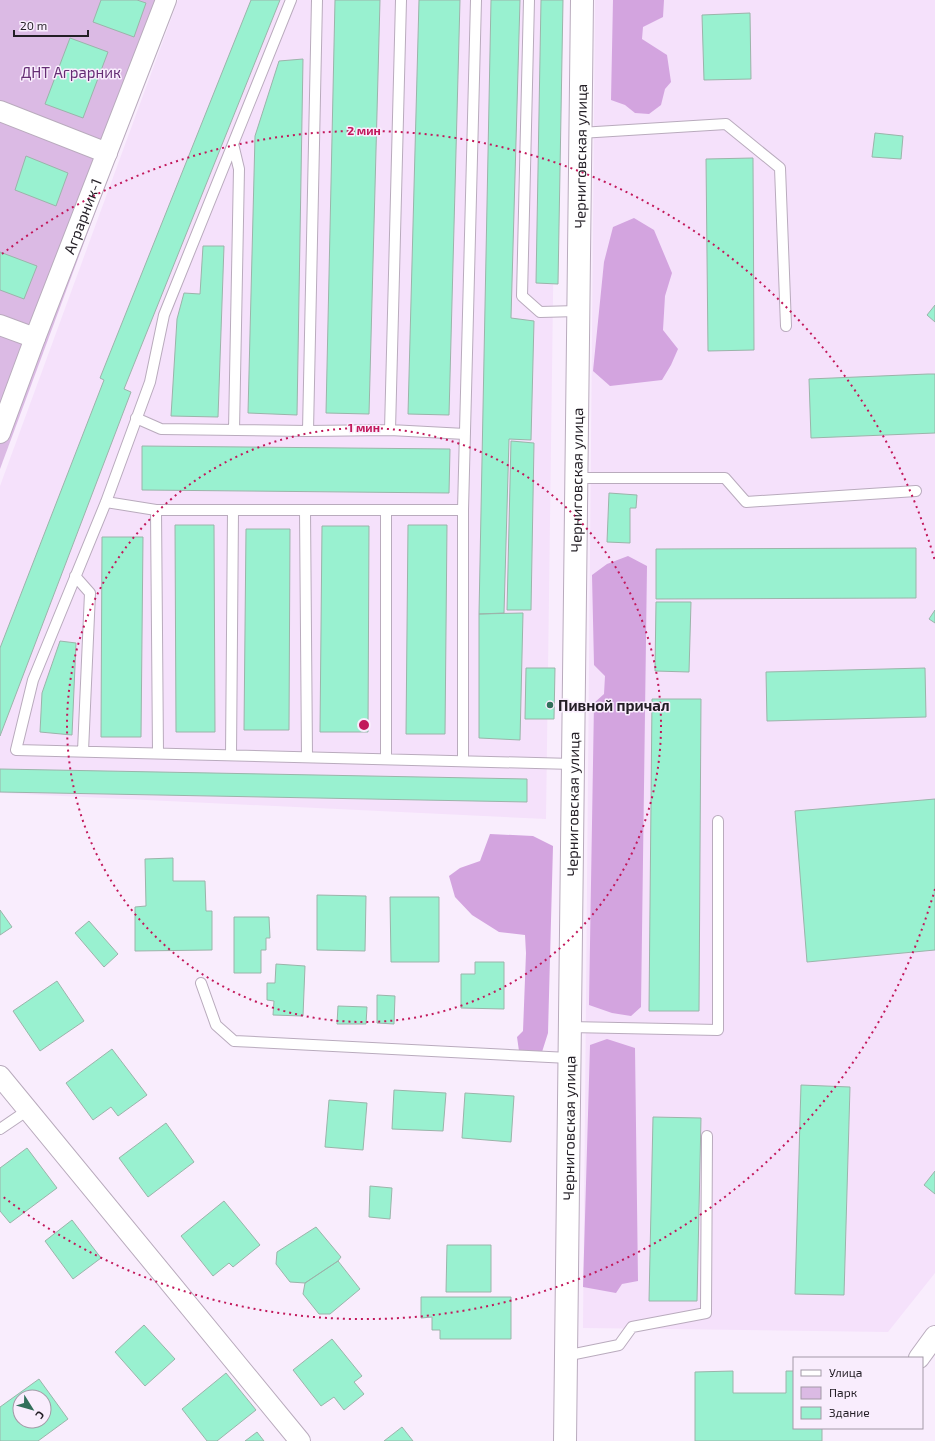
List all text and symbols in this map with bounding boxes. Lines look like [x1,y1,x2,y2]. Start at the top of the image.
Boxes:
scale bar [14,12,88,38]
text: 20 m [20,18,47,32]
park label: ДНТ Аграрник [21,63,121,81]
street label: Черниговская улица [570,84,591,229]
text: 2 мин [347,123,381,137]
street label: Аграрник-1 [59,176,105,257]
street label: Черниговская улица [566,408,587,552]
text: 1 мин [348,420,380,434]
place label: Пивной причал [558,696,670,714]
marker: Пивной причал [545,700,555,710]
centre of rings [357,718,371,732]
street label: Черниговская улица [563,732,583,876]
street label: Черниговская улица [559,1056,579,1200]
legend [793,1357,923,1429]
text: Улица [829,1365,862,1379]
text: Парк [829,1385,858,1399]
north arrow [12,1389,52,1429]
text: Здание [829,1405,870,1419]
text: С [33,1409,48,1422]

